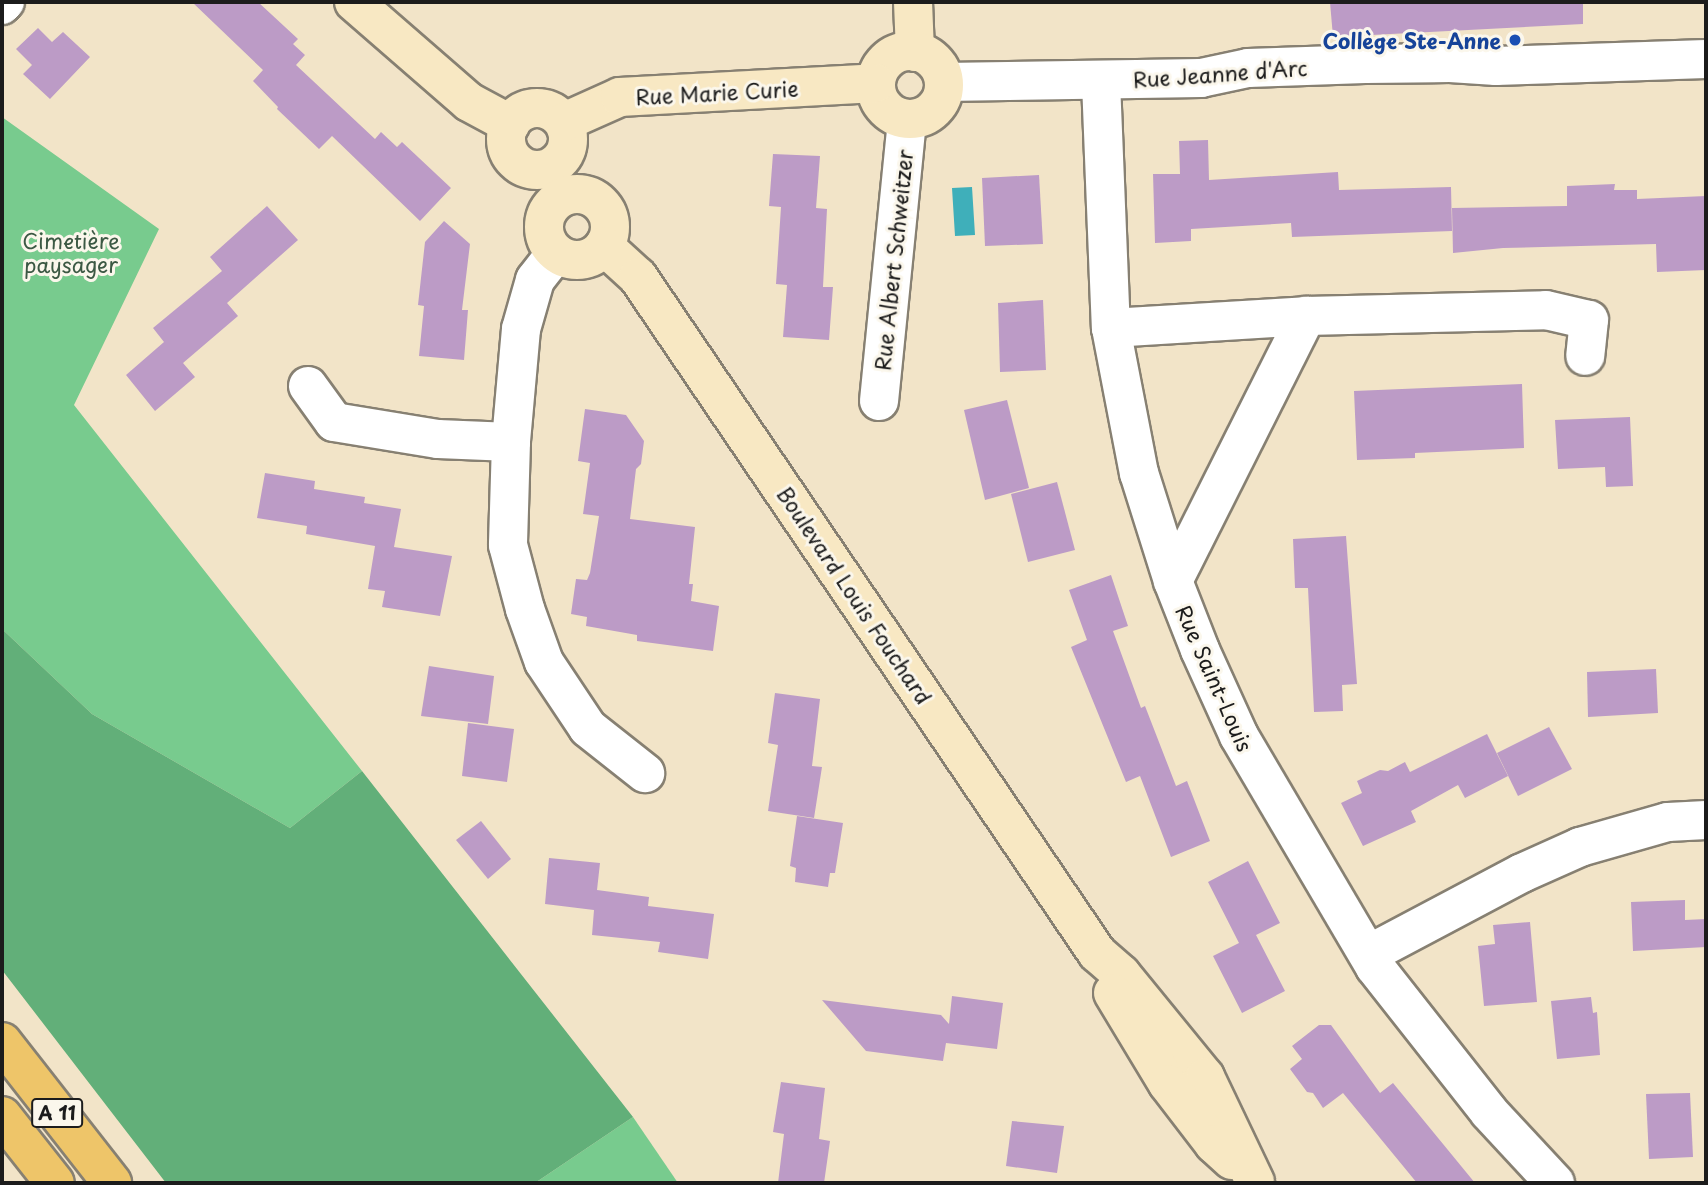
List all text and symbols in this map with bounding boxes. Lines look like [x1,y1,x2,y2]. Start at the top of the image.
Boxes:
place label: Collège Ste-Anne [1321,27,1501,53]
marker: Collège Ste-Anne [1507,32,1523,48]
street label: Rue Jeanne d'Arc [1131,54,1309,92]
street label: Rue Marie Curie [634,75,800,109]
street label: Rue Albert Schweitzer [869,147,917,373]
park label: Cimetière paysager [22,227,120,277]
street label: Boulevard Louis Fouchard [773,481,937,709]
street label: Rue Saint-Louis [1171,600,1259,756]
road number: A 11 [31,1098,83,1128]

